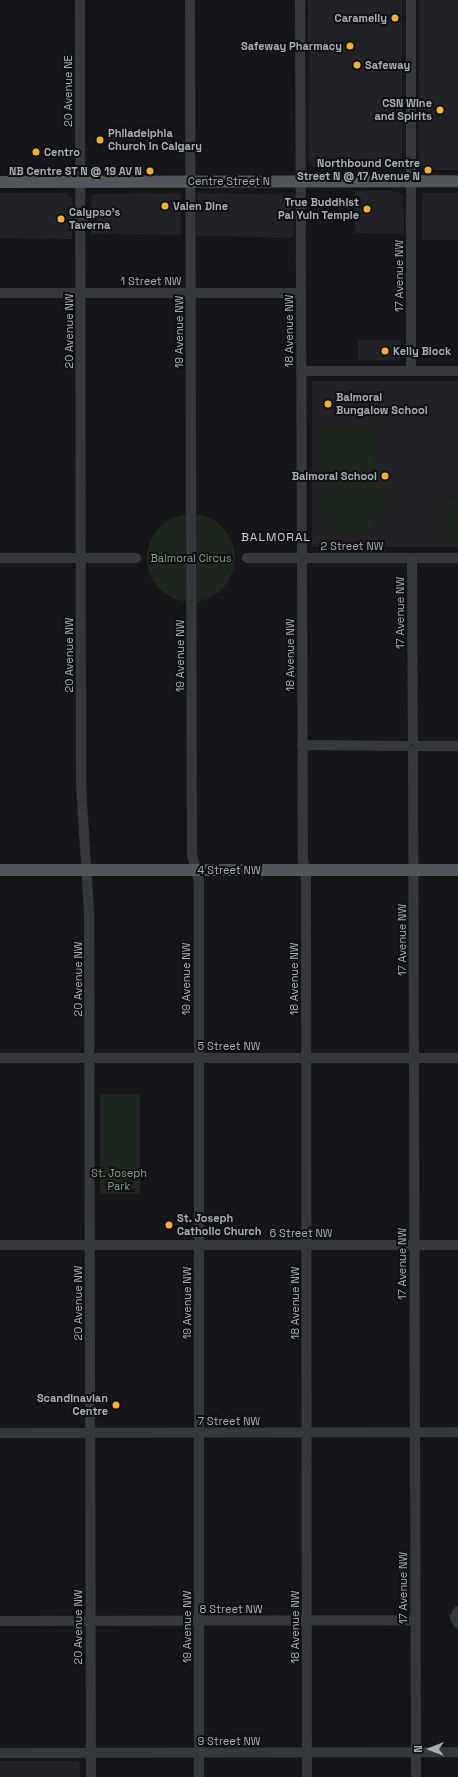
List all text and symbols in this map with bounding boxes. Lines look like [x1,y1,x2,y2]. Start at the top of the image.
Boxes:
place label: Caramelly [335,11,387,25]
marker: Caramelly [390,13,400,23]
place label: Safeway Pharmacy [241,39,342,53]
marker: Safeway Pharmacy [345,41,355,51]
street label: 20 Avenue NE [61,55,75,127]
place label: Safeway [365,58,410,72]
marker: Safeway [352,60,362,70]
place label: CSN Wine and Spirits [374,97,432,123]
marker: CSN Wine and Spirits [435,105,445,115]
place label: Philadelphia Church in Calgary [108,127,202,153]
marker: Philadelphia Church in Calgary [95,135,105,145]
place label: Centro [44,145,80,159]
marker: Centro [31,147,41,157]
place label: Northbound Centre Street N @ 17 Avenue N [297,157,420,183]
place label: NB Centre ST N @ 19 AV N [8,164,142,178]
marker: Northbound Centre Street N @ 17 Avenue N [423,165,433,175]
marker: NB Centre ST N @ 19 AV N [145,166,155,176]
street label: Centre Street N [188,174,270,188]
place label: True Buddhist Pai Yuin Temple [278,196,359,222]
place label: Valen Dine [173,199,228,213]
marker: Valen Dine [160,201,170,211]
marker: True Buddhist Pai Yuin Temple [362,204,372,214]
place label: Calypso's Taverna [69,206,120,232]
marker: Calypso's Taverna [56,214,66,224]
street label: 17 Avenue NW [392,240,406,312]
street label: 1 Street NW [121,274,181,288]
street label: 20 Avenue NW [62,293,76,369]
street label: 18 Avenue NW [282,295,296,367]
street label: 19 Avenue NW [172,296,186,368]
place label: Kelly Block [393,344,451,358]
marker: Kelly Block [380,346,390,356]
place label: Balmoral Bungalow School [336,391,428,417]
marker: Balmoral Bungalow School [323,399,333,409]
place label: Balmoral School [292,469,377,483]
marker: Balmoral School [380,471,390,481]
district label: BALMORAL [241,531,311,545]
street label: 2 Street NW [321,539,383,553]
park label: Balmoral Circus [150,551,232,565]
street label: 17 Avenue NW [393,577,407,649]
street label: 20 Avenue NW [62,617,76,693]
street label: 18 Avenue NW [283,619,297,691]
street label: 19 Avenue NW [173,620,187,692]
street label: 4 Street NW [197,863,261,877]
street label: 17 Avenue NW [395,904,409,976]
street label: 20 Avenue NW [71,941,85,1017]
street label: 19 Avenue NW [179,943,193,1015]
street label: 18 Avenue NW [287,943,301,1015]
street label: 5 Street NW [198,1039,260,1053]
park label: St. Joseph Park [91,1167,147,1193]
place label: St. Joseph Catholic Church [177,1212,262,1238]
marker: St. Joseph Catholic Church [164,1220,174,1230]
street label: 6 Street NW [270,1226,332,1240]
street label: 17 Avenue NW [395,1228,409,1300]
street label: 20 Avenue NW [71,1265,85,1341]
street label: 19 Avenue NW [180,1267,194,1339]
street label: 18 Avenue NW [288,1267,302,1339]
place label: Scandinavian Centre [37,1392,108,1418]
marker: Scandinavian Centre [111,1400,121,1410]
street label: 7 Street NW [198,1414,260,1428]
street label: 17 Avenue NW [396,1552,410,1624]
street label: 20 Avenue NW [71,1589,85,1665]
street label: 19 Avenue NW [180,1591,194,1663]
street label: 18 Avenue NW [288,1591,302,1663]
street label: 8 Street NW [199,1602,263,1616]
north arrow [410,1729,450,1769]
street label: 9 Street NW [198,1734,260,1748]
text: N [411,1745,425,1753]

